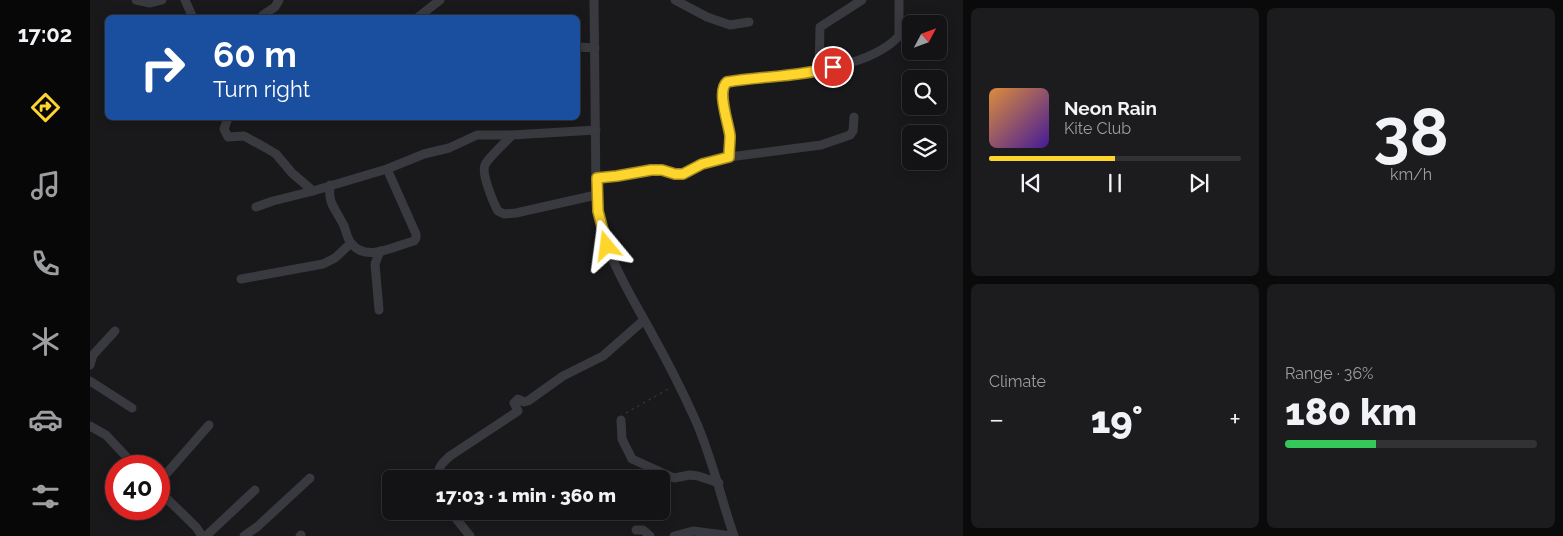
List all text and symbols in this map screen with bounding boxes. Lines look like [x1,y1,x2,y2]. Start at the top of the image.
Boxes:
north arrow [902,15,948,60]
map controls [902,15,947,170]
text: 17:02 [18,21,72,47]
text: 60 m [213,34,297,75]
icon: right [130,35,195,100]
pin [812,46,854,88]
icon: arrive [819,53,847,81]
button: search [902,70,947,115]
text: Turn right [213,76,310,102]
icon: directions [28,90,63,125]
text: 38 [1373,94,1449,170]
text: Neon Rain [1064,97,1157,119]
text: Kite Club [1064,119,1131,138]
button: layers [902,125,947,170]
text: km/h [1390,165,1432,184]
icon: music [28,168,63,203]
icon: previous [1017,169,1045,197]
icon: pause [1101,169,1129,197]
icon: next [1185,169,1213,197]
position arrow [580,219,632,271]
icon: phone [28,246,63,281]
icon: climate [28,324,63,359]
text: Range · 36% [1285,364,1373,383]
text: Climate [989,372,1046,391]
text: 180 km [1285,389,1417,434]
text: 19° [1091,397,1143,442]
icon: car [28,402,63,437]
text: − [989,403,1004,436]
text: + [1229,403,1241,436]
speed limit sign: 40 [105,455,170,520]
icon: filters [28,479,63,514]
text: 17:03 · 1 min · 360 m [436,484,616,506]

